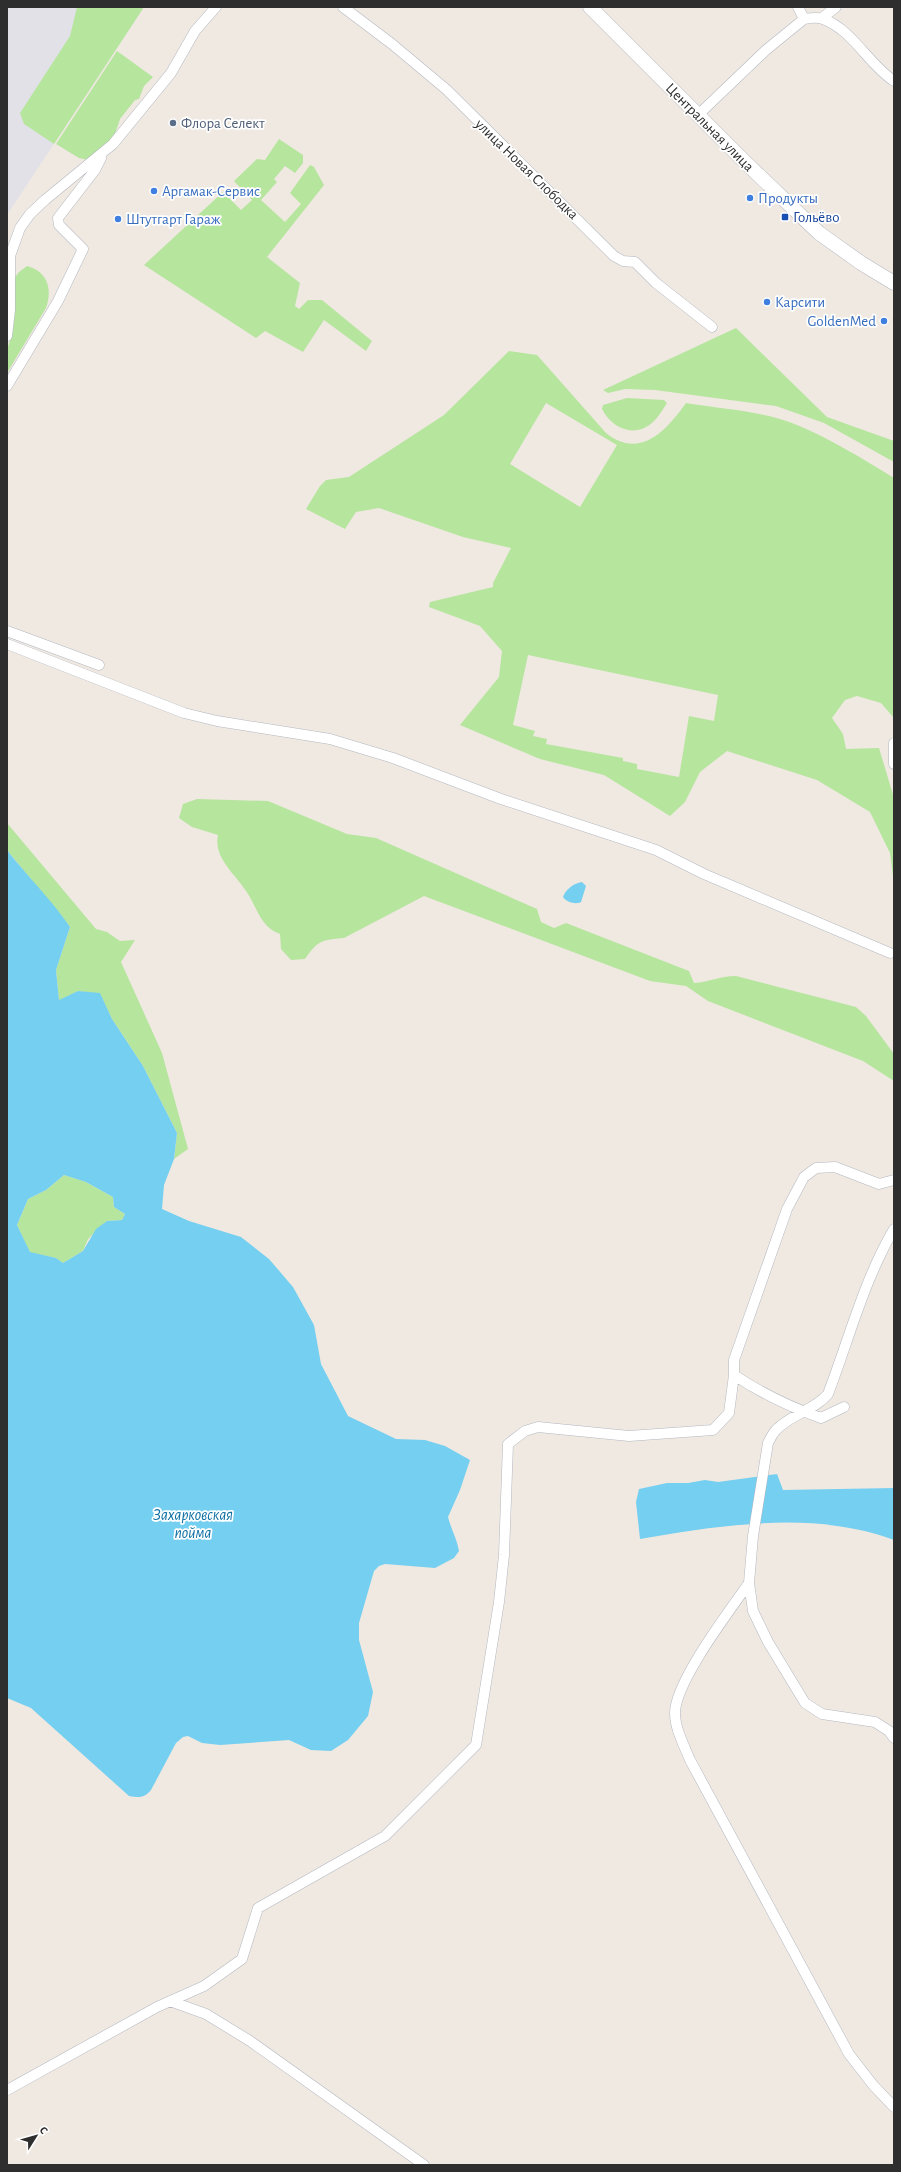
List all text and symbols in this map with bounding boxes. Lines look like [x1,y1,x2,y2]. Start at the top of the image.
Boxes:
street label: Центральная улица [663,80,757,174]
place label: Флора Селект [181,116,265,131]
street label: улица Новая Слободка [471,116,581,222]
marker: Флора Селект [168,118,178,128]
place label: Аргамак-Сервис [162,184,260,199]
marker: Аргамак-Сервис [149,186,159,196]
place label: Продукты [758,191,818,206]
marker: Продукты [745,193,755,203]
place label: Гольёво [793,210,839,225]
place label: Штутгарт Гараж [126,212,221,227]
marker: Гольёво [780,212,790,222]
marker: Штутгарт Гараж [113,214,123,224]
place label: Карсити [775,295,825,310]
marker: Карсити [762,297,772,307]
place label: GoldenMed [808,314,876,329]
marker: GoldenMed [879,316,889,326]
water label: Захарковская пойма [153,1507,233,1541]
north arrow [16,2116,56,2156]
text: С [37,2125,50,2136]

